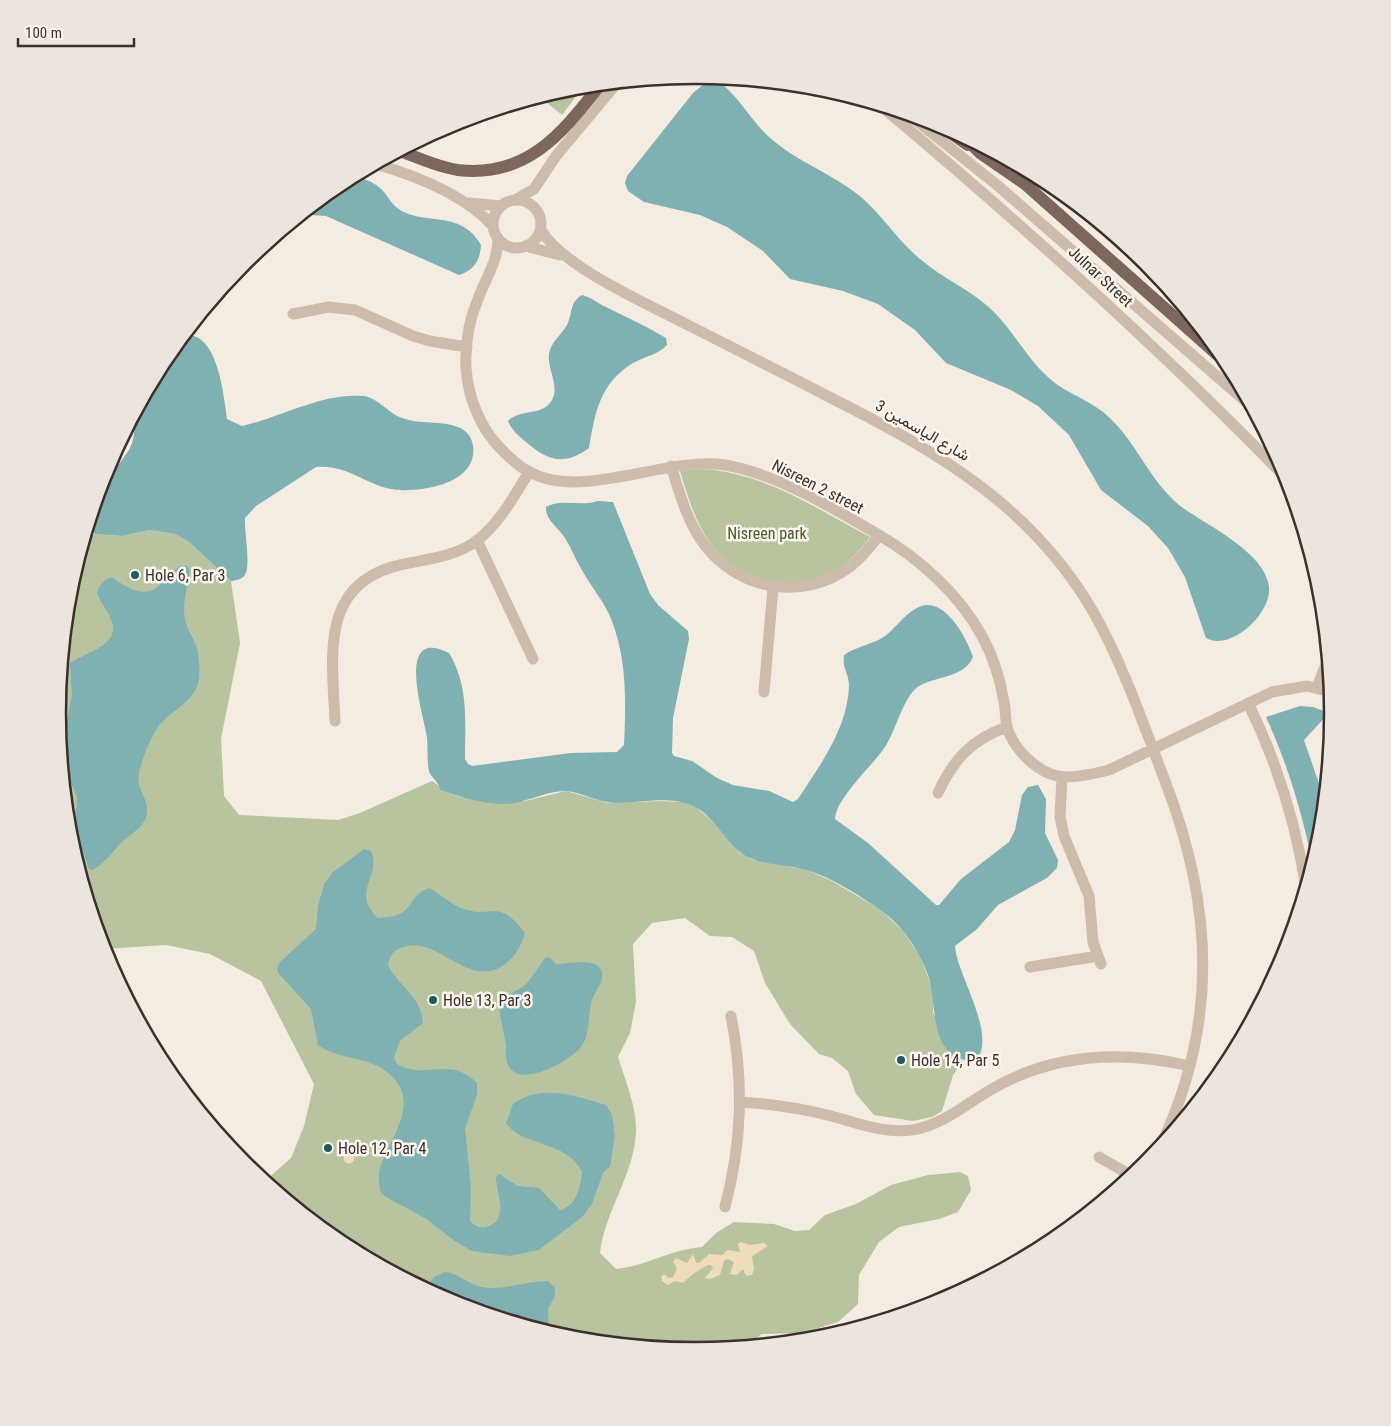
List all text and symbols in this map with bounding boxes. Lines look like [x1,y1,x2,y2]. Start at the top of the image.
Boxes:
scale bar [18,15,134,47]
text: 100 m [25,24,62,42]
street label: Julnar Street [1065,242,1137,311]
street label: شارع الياسمين 3 [871,396,973,467]
street label: Nisreen 2 street [769,455,867,518]
park label: Nisreen park [727,524,808,543]
place label: Hole 6, Par 3 [145,566,225,585]
marker: Hole 6, Par 3 [129,569,141,581]
place label: Hole 13, Par 3 [443,991,531,1010]
marker: Hole 13, Par 3 [427,994,439,1006]
place label: Hole 14, Par 5 [911,1051,999,1070]
marker: Hole 14, Par 5 [895,1054,907,1066]
place label: Hole 12, Par 4 [338,1139,426,1158]
marker: Hole 12, Par 4 [322,1142,334,1154]

